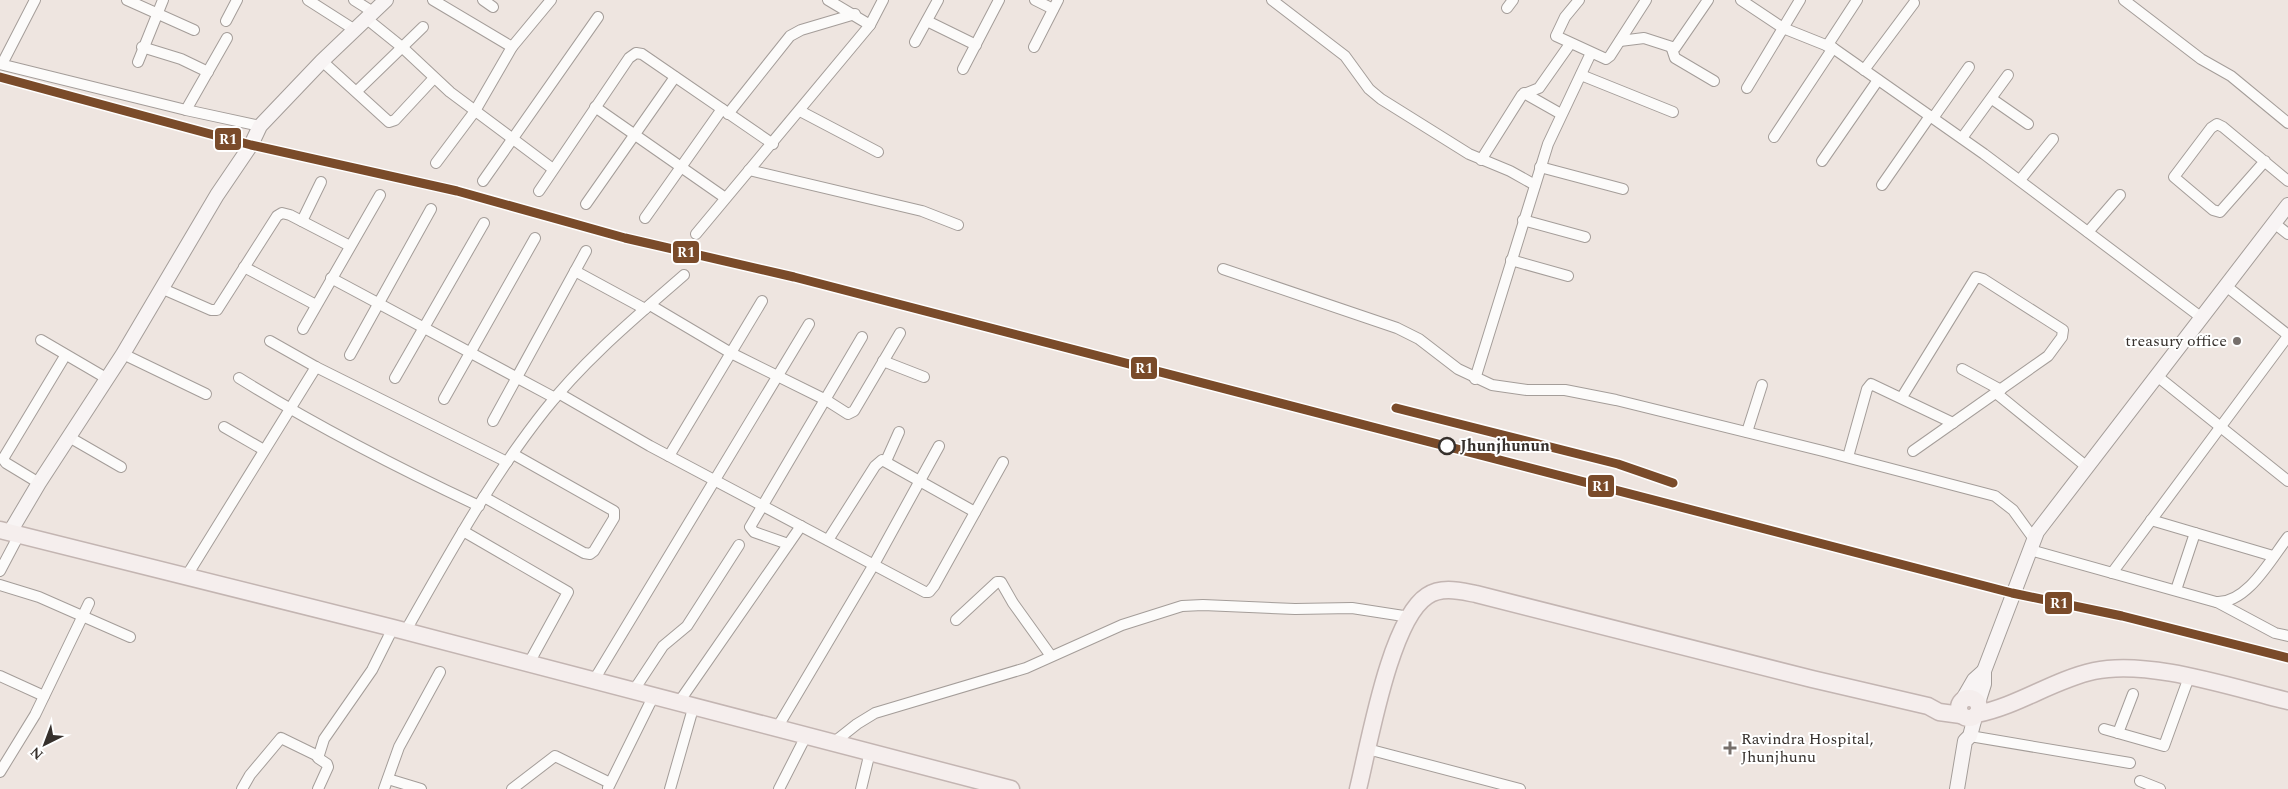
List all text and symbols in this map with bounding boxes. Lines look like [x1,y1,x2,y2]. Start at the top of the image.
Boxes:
line badge: R1 [214,127,242,151]
text: R1 [219,129,237,150]
line badge: R1 [672,240,700,264]
text: R1 [677,242,695,263]
place label: treasury office [2125,329,2227,353]
marker: treasury office [2231,335,2243,347]
line badge: R1 [1130,356,1158,380]
text: R1 [1135,358,1153,379]
place label: Jhunjhunun [1460,434,1550,458]
marker: Jhunjhunun [1438,437,1456,455]
line badge: R1 [1587,474,1615,498]
text: R1 [1592,476,1610,497]
line badge: R1 [2044,591,2073,615]
text: R1 [2050,593,2068,614]
north arrow [20,719,70,769]
place label: Ravindra Hospital, Jhunjhunu [1741,727,1874,769]
marker: Ravindra Hospital, Jhunjhunu [1723,741,1737,755]
text: N [25,742,48,765]

